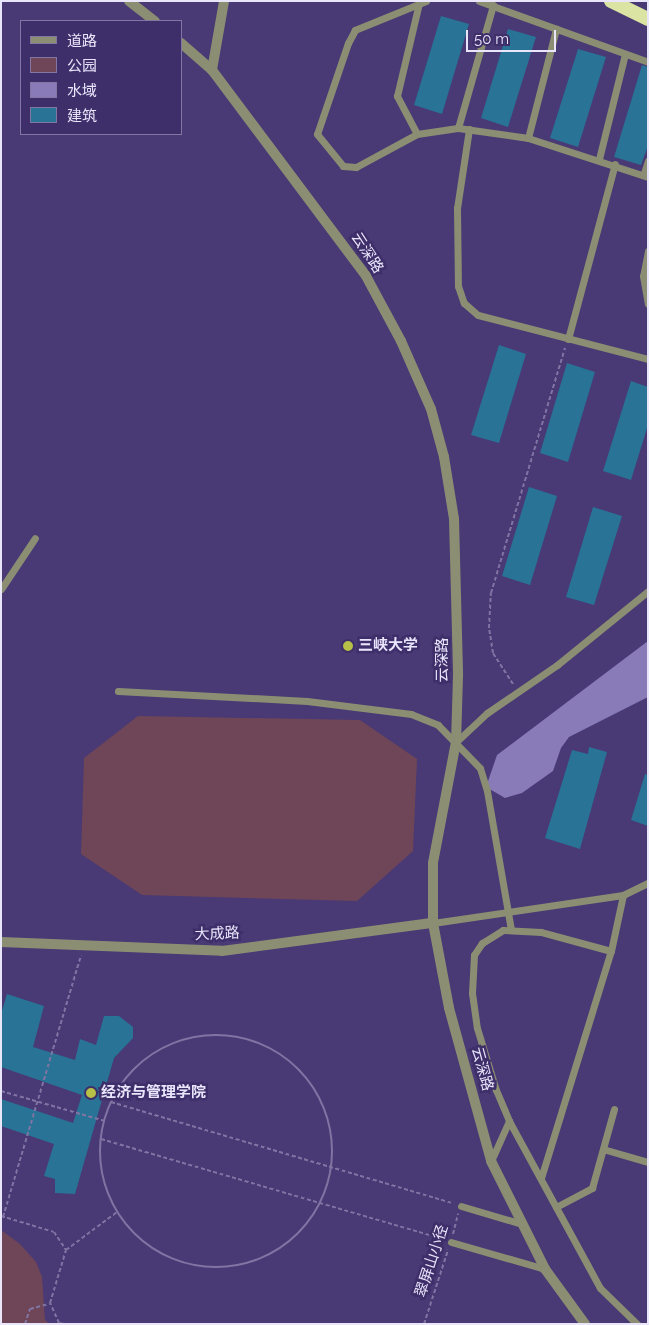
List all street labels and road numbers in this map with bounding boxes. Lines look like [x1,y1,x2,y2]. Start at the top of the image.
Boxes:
street label: 云深路 [347,229,387,277]
street label: 云深路 [434,638,452,682]
street label: 大成路 [194,924,240,944]
street label: 云深路 [467,1045,497,1093]
street label: 翠屏山小径 [412,1223,452,1299]

